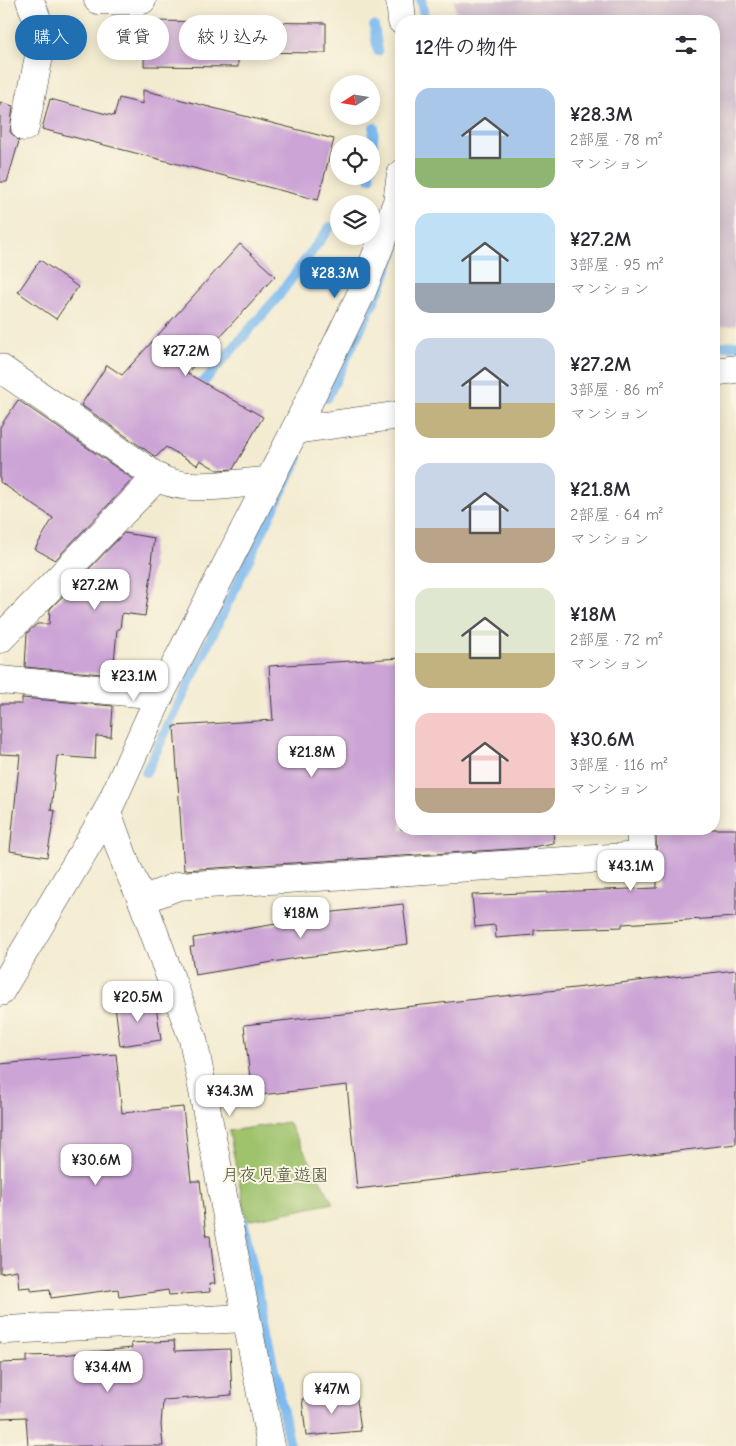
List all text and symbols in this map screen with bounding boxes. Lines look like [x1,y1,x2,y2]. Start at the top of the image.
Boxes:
chip: 購入 [15,15,87,60]
chip: 賃貸 [97,15,169,60]
chip: 絞り込み [179,15,287,60]
icon: filters [672,31,700,59]
text: 12件の物件 [415,35,518,59]
north arrow [330,75,380,125]
map controls [330,75,380,245]
text: ¥28.3M [570,102,633,126]
icon: home [455,108,515,168]
text: 2部屋 · 78 m² [570,131,662,149]
button: locate [330,135,380,185]
text: マンション [570,155,649,173]
button: layers [330,195,380,245]
text: ¥27.2M [570,227,631,251]
icon: home [455,233,515,293]
pin: ¥28.3M [294,256,376,299]
text: 3部屋 · 95 m² [570,256,663,274]
text: ¥28.3M [311,264,359,282]
text: マンション [570,280,649,298]
pin: ¥27.2M [145,334,227,377]
text: ¥27.2M [163,342,209,360]
text: ¥27.2M [570,352,631,376]
icon: home [455,358,515,418]
text: 3部屋 · 86 m² [570,381,663,399]
text: マンション [570,405,649,423]
text: ¥21.8M [570,477,631,501]
icon: home [455,483,515,543]
text: 2部屋 · 64 m² [570,506,663,524]
text: マンション [570,530,649,548]
pin: ¥27.2M [54,568,136,611]
text: ¥27.2M [72,576,118,594]
text: ¥18M [570,602,616,626]
icon: home [455,608,515,668]
text: 2部屋 · 72 m² [570,631,662,649]
text: マンション [570,655,649,673]
pin: ¥23.1M [93,660,175,702]
text: ¥23.1M [111,667,157,685]
text: ¥30.6M [570,727,634,751]
icon: home [455,733,515,793]
pin: ¥21.8M [271,736,353,778]
text: ¥21.8M [289,743,335,761]
text: 3部屋 · 116 m² [570,756,668,774]
text: マンション [570,780,649,798]
pin: ¥43.1M [590,850,672,892]
text: ¥43.1M [608,857,654,875]
pin: ¥18M [271,896,331,939]
text: ¥18M [283,904,319,922]
pin: ¥20.5M [97,980,179,1023]
text: ¥20.5M [113,988,163,1006]
pin: ¥34.3M [189,1074,271,1117]
text: ¥34.3M [207,1082,253,1100]
pin: ¥30.6M [55,1144,137,1186]
text: ¥30.6M [71,1151,121,1169]
park label: 月夜児童遊園 [221,1165,329,1186]
pin: ¥34.4M [67,1350,149,1393]
text: ¥34.4M [85,1358,131,1376]
pin: ¥47M [302,1372,362,1415]
text: ¥47M [314,1380,350,1398]

